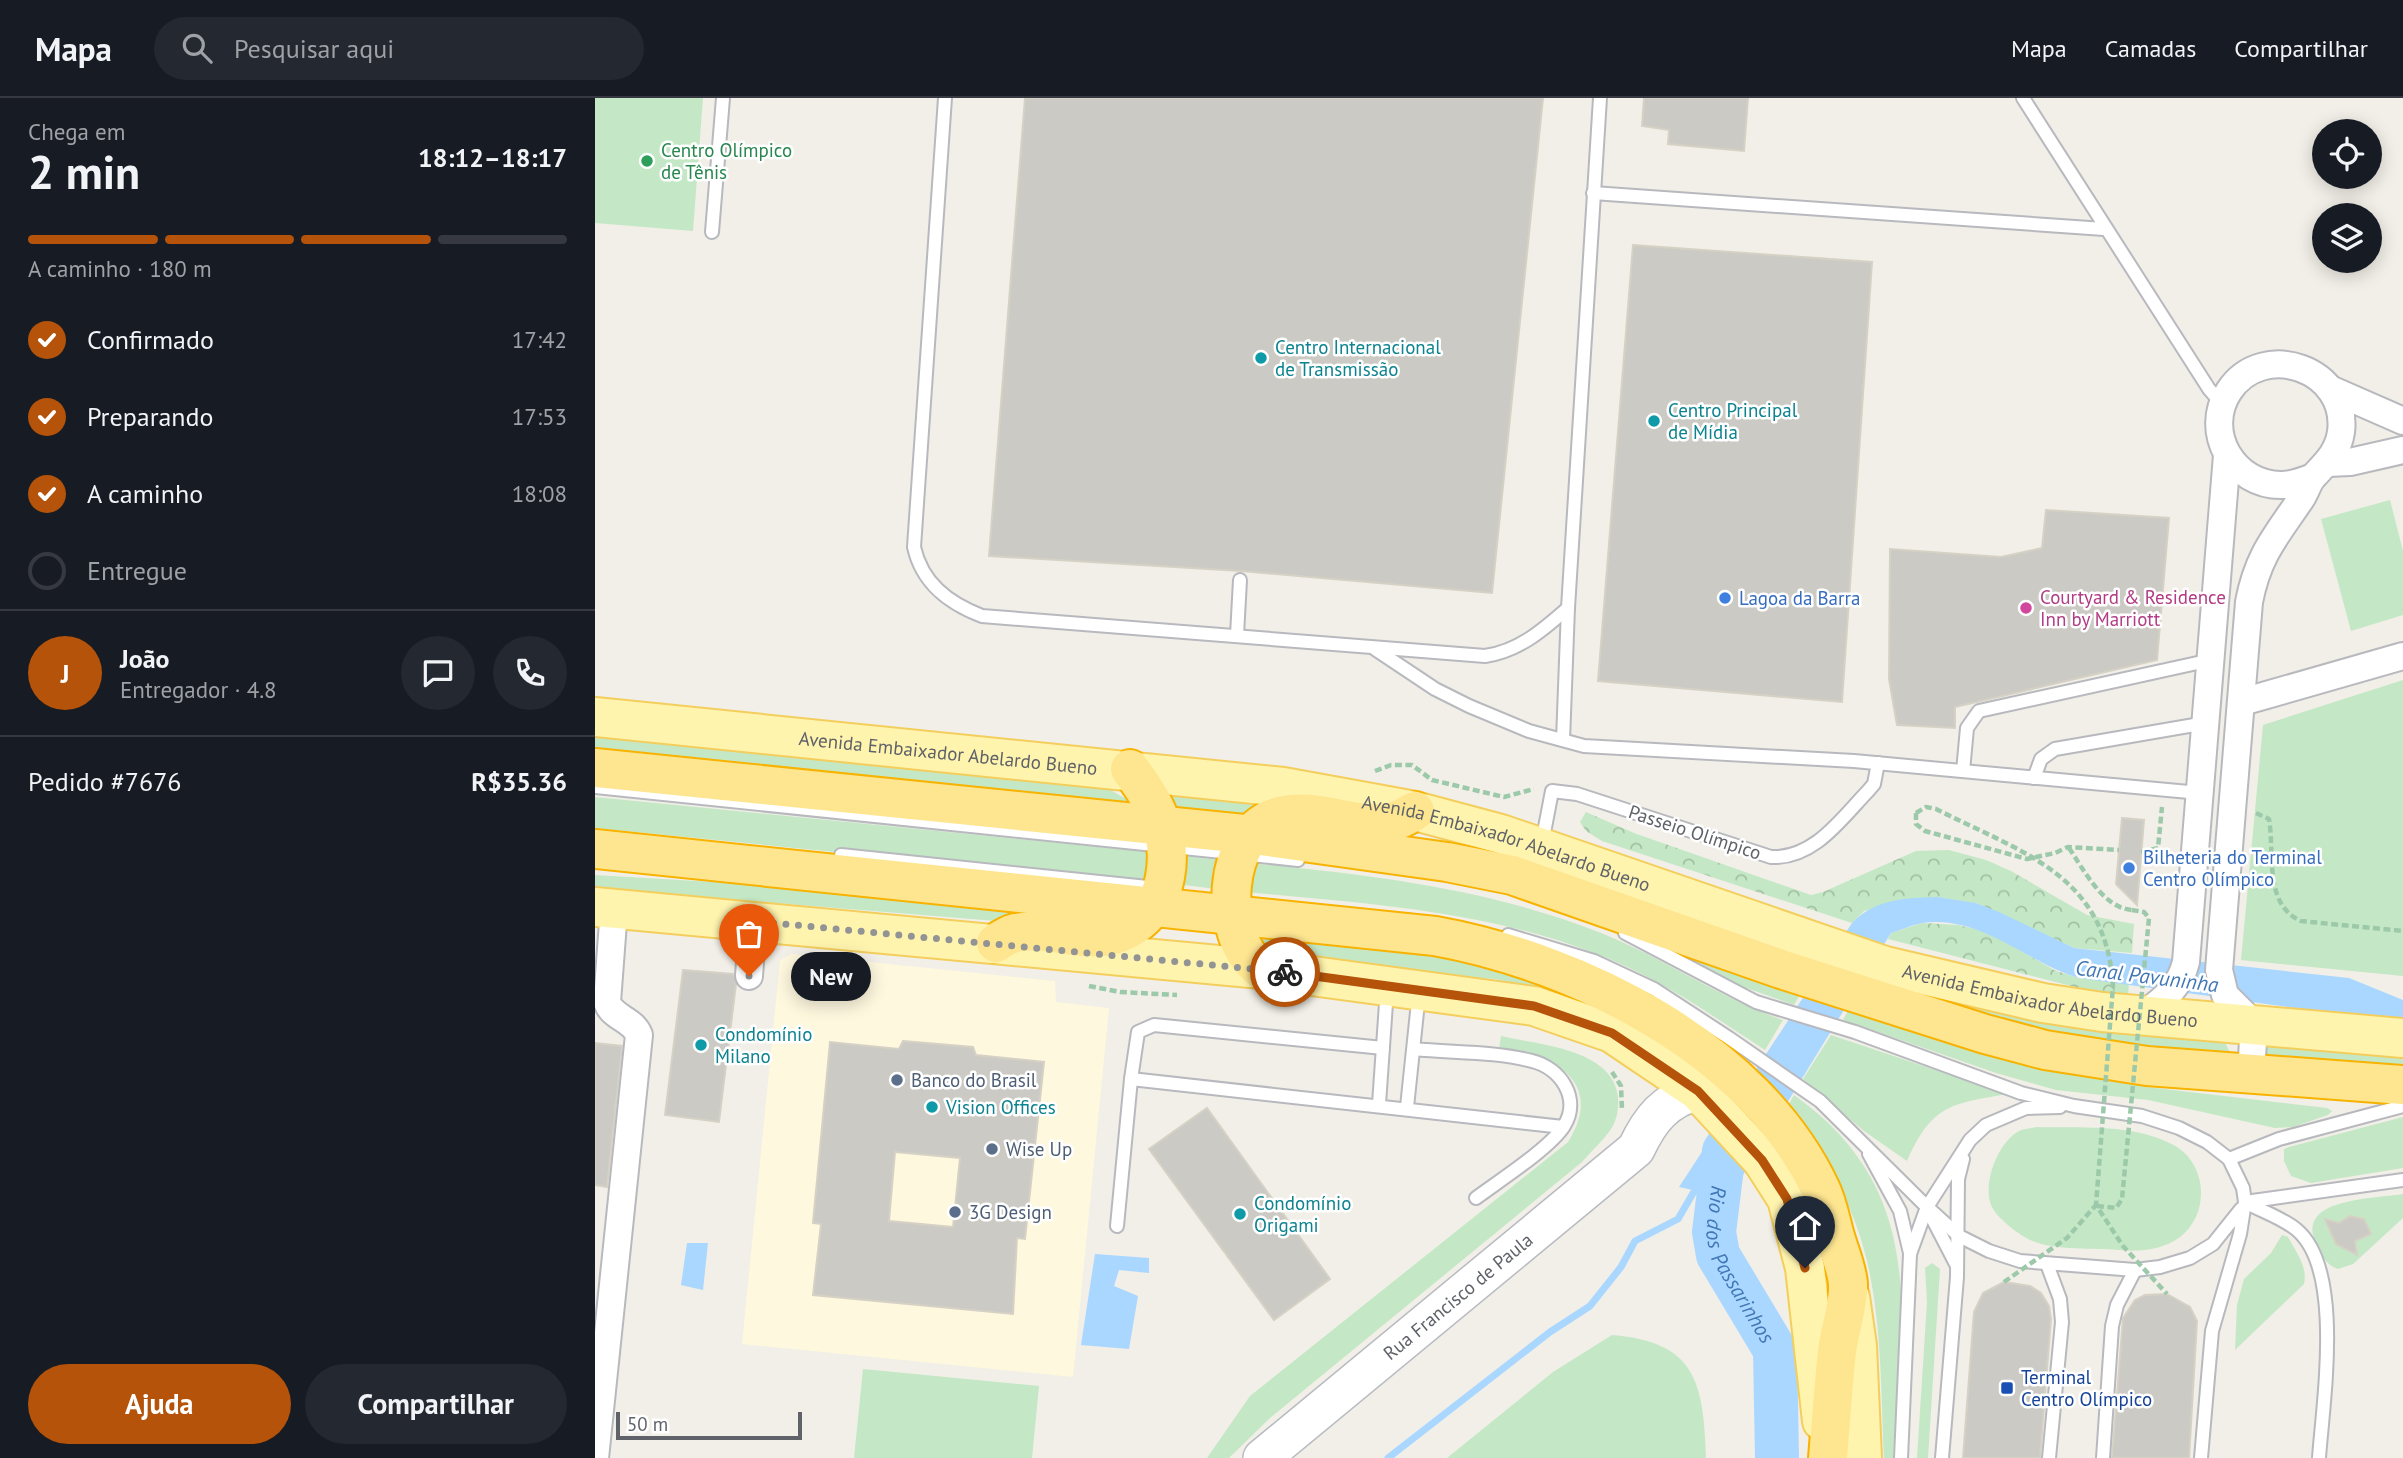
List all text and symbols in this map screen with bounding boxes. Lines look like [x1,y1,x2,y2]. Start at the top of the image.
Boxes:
search box [154,17,644,80]
text: Mapa [35,27,112,70]
icon: search [178,29,216,67]
text: Pesquisar aqui [234,32,394,65]
text: Mapa [2011,33,2067,64]
text: Camadas [2105,33,2196,64]
text: Compartilhar [2234,33,2368,64]
text: Chega em [28,117,125,146]
map controls [2312,119,2382,273]
button: locate [2312,119,2382,189]
place label: Centro Olímpico de Tênis [661,138,792,184]
text: 18:12–18:17 [418,141,567,174]
text: 2 min [28,142,140,202]
marker: Centro Olímpico de Tênis [639,153,655,169]
button: layers [2312,203,2382,273]
text: A caminho · 180 m [28,254,212,283]
icon: check [28,321,66,359]
text: Confirmado [87,323,214,356]
text: 17:42 [512,325,567,354]
place label: Centro Internacional de Transmissão [1275,335,1441,381]
marker: Centro Internacional de Transmissão [1253,350,1269,366]
icon: check [28,398,66,436]
place label: Centro Principal de Mídia [1668,398,1798,444]
text: Preparando [87,400,214,433]
text: 17:53 [512,402,567,431]
marker: Centro Principal de Mídia [1646,413,1662,429]
icon: check [28,475,66,513]
text: A caminho [87,477,203,510]
text: 18:08 [512,479,567,508]
text: Entregue [87,554,187,587]
place label: Courtyard & Residence Inn by Marriott [2040,585,2226,631]
place label: Lagoa da Barra [1739,586,1860,610]
marker: Lagoa da Barra [1717,590,1733,606]
marker: Courtyard & Residence Inn by Marriott [2018,600,2034,616]
button: chat [401,636,475,710]
button: phone [493,636,567,710]
text: João [120,642,170,675]
text: J [61,657,69,690]
text: Entregador · 4.8 [120,675,277,704]
street label: Avenida Embaixador Abelardo Bueno [798,726,1099,780]
text: Pedido #7676 [28,765,181,798]
text: R$35.36 [471,765,567,798]
street label: Avenida Embaixador Abelardo Bueno [1360,790,1654,896]
street label: Passeio Olímpico [1626,799,1764,865]
place label: Bilheteria do Terminal Centro Olímpico [2143,845,2322,891]
marker: Bilheteria do Terminal Centro Olímpico [2121,860,2137,876]
pin [719,904,779,976]
icon: bag [730,915,768,953]
courier [1250,937,1320,1007]
callout: New [791,952,871,1001]
icon: bike [1266,953,1304,991]
water label: Canal Pavuninha [2074,954,2221,998]
street label: Avenida Embaixador Abelardo Bueno [1900,958,2199,1032]
text: New [809,962,853,991]
place label: Condomínio Milano [715,1022,812,1068]
marker: Condomínio Milano [693,1037,709,1053]
place label: Banco do Brasil [911,1068,1037,1092]
marker: Banco do Brasil [889,1072,905,1088]
place label: Vision Offices [945,1095,1056,1119]
marker: Vision Offices [924,1099,940,1115]
place label: Wise Up [1006,1137,1072,1161]
marker: Wise Up [984,1141,1000,1157]
water label: Rio dos Passarinhos [1700,1184,1781,1348]
place label: Condomínio Origami [1254,1191,1351,1237]
pin [1775,1196,1835,1268]
place label: 3G Design [969,1200,1052,1224]
marker: 3G Design [947,1204,963,1220]
marker: Condomínio Origami [1232,1206,1248,1222]
icon: home [1786,1207,1824,1245]
street label: Rua Francisco de Paula [1378,1227,1537,1365]
button: Ajuda [28,1364,291,1444]
button: Compartilhar [305,1364,567,1444]
place label: Terminal Centro Olímpico [2021,1365,2152,1411]
marker: Terminal Centro Olímpico [1999,1380,2015,1396]
scale bar [616,1409,801,1441]
text: 50 m [627,1412,668,1436]

